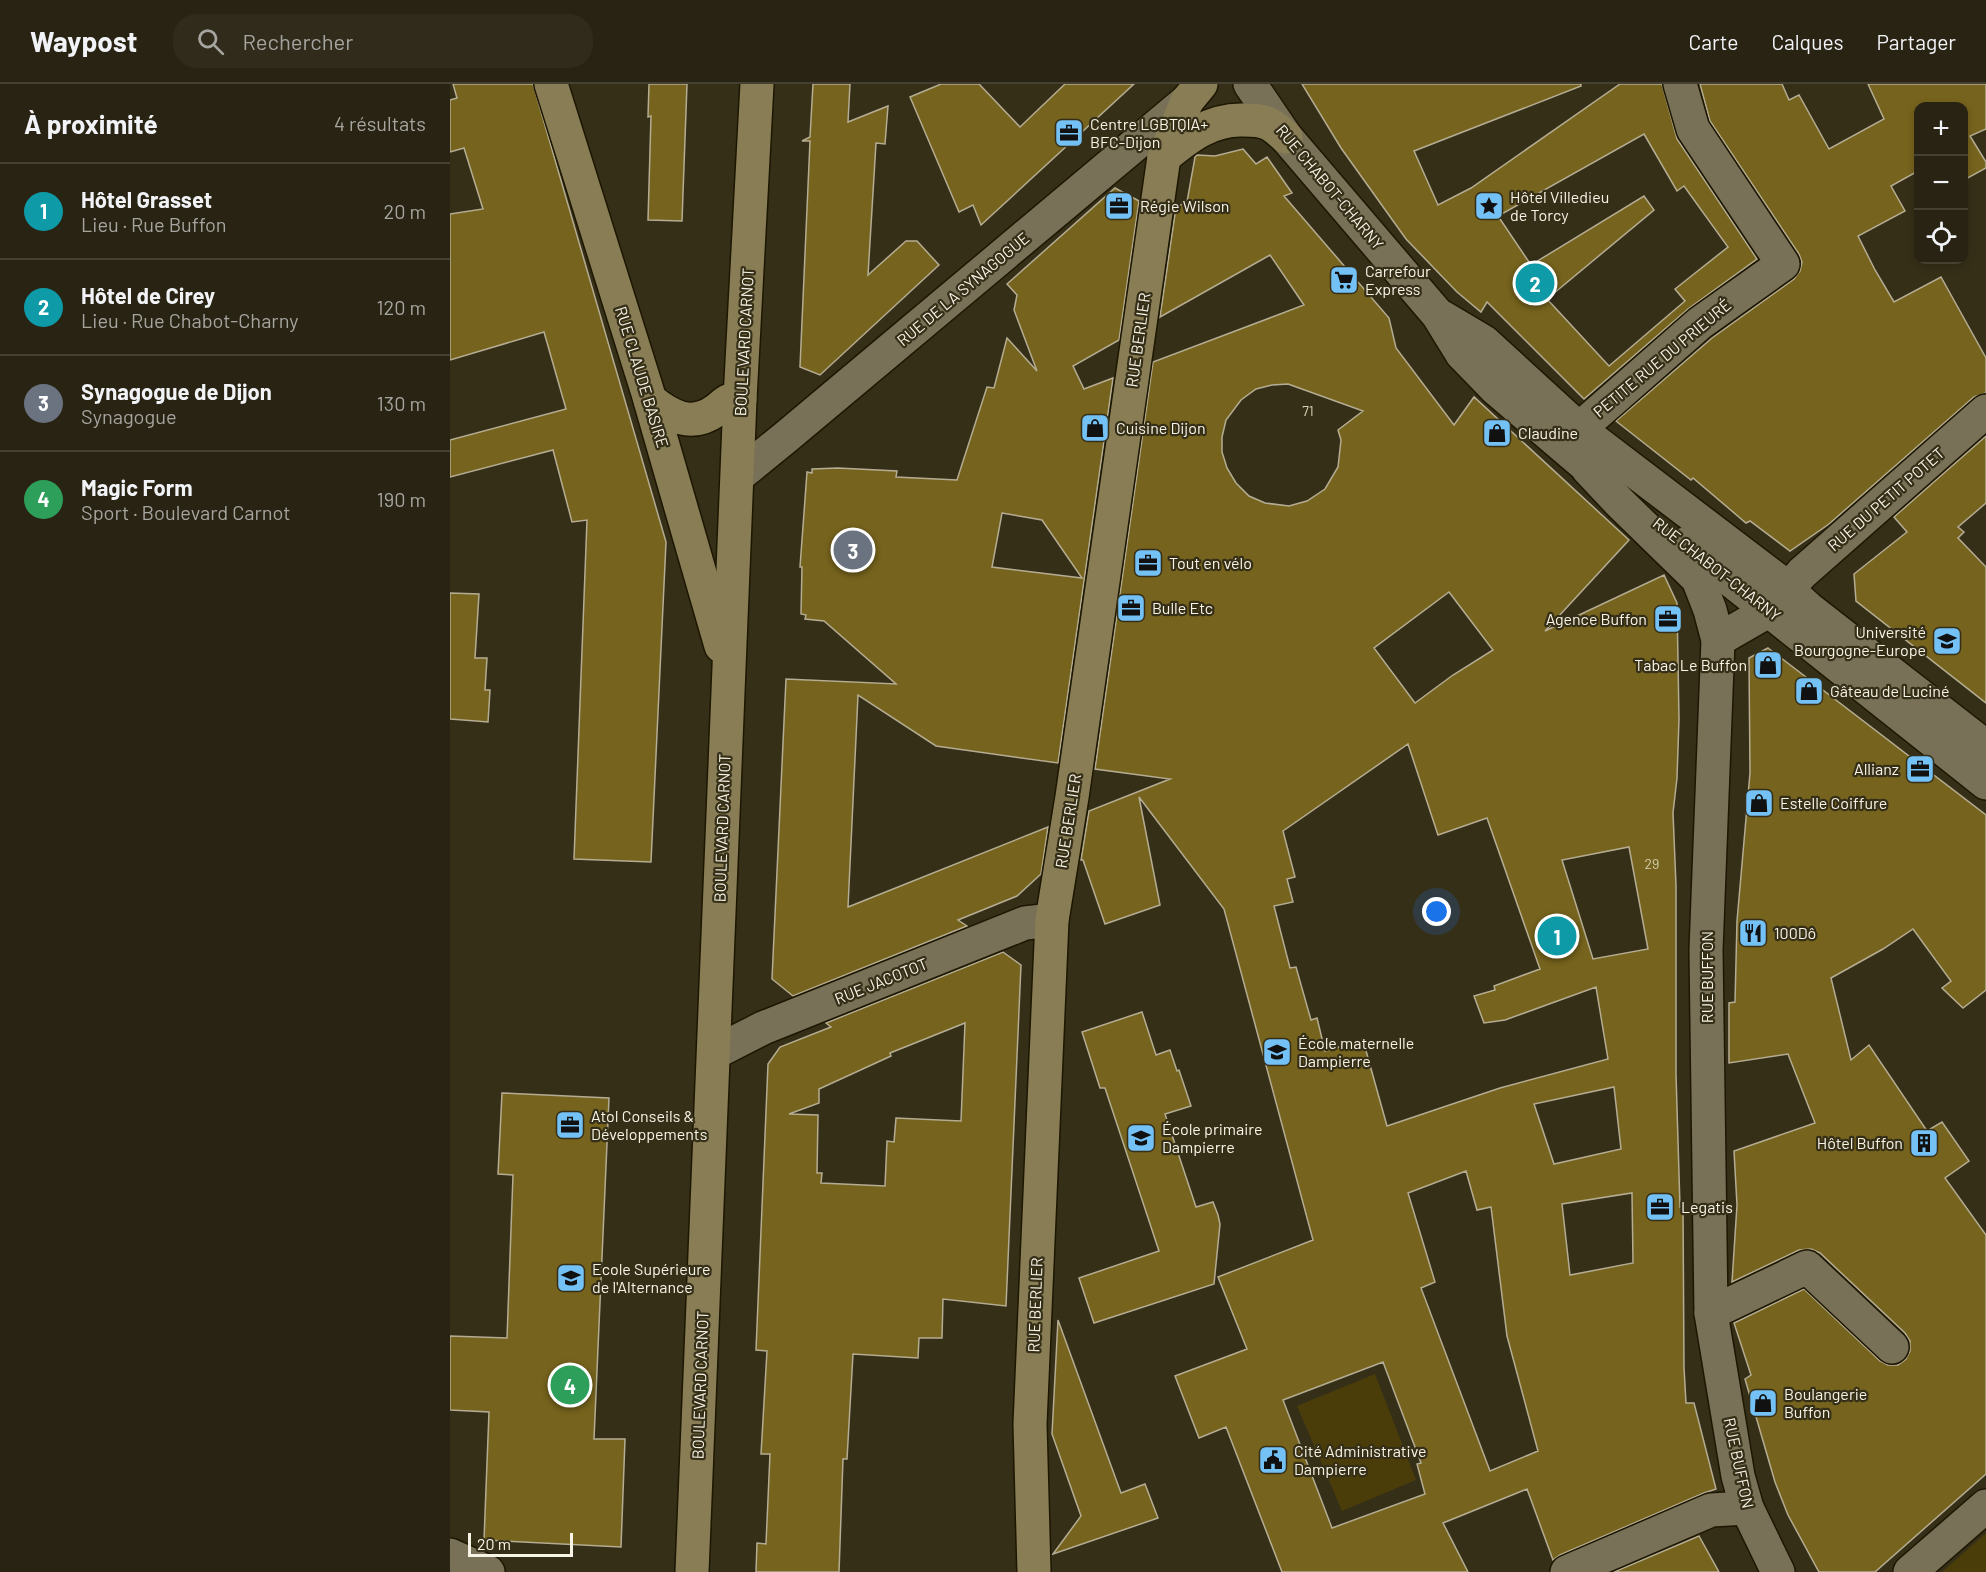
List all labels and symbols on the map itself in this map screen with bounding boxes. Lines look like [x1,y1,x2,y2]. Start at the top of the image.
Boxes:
place label: Centre LGBTQIA+ BFC-Dijon [1090,114,1208,151]
office icon: Centre LGBTQIA+ BFC-Dijon [1053,117,1085,149]
street label: RUE CHABOT-CHARNY [1273,121,1388,253]
place label: Hôtel Villedieu de Torcy [1510,187,1609,224]
office icon: Régie Wilson [1103,190,1135,222]
place icon: Hôtel Villedieu de Torcy [1473,190,1505,222]
place label: Régie Wilson [1140,196,1230,215]
street label: RUE DE LA SYNAGOGUE [893,228,1033,349]
pin: 2 [1516,260,1554,306]
place label: Carrefour Express [1365,261,1431,298]
supermarket icon: Carrefour Express [1328,264,1360,296]
street label: BOULEVARD CARNOT [730,267,757,417]
street label: RUE BERLIER [1121,291,1154,388]
street label: PETITE RUE DU PRIEURÉ [1589,294,1734,421]
street label: RUE CLAUDE BASIRE [612,304,673,450]
house number: 71 [1302,402,1314,419]
shop icon: Cuisine Dijon [1079,412,1111,444]
shop icon: Claudine [1481,417,1513,449]
place label: Cuisine Dijon [1116,418,1206,437]
place label: Claudine [1518,423,1578,442]
street label: RUE DU PETIT POTET [1823,443,1948,554]
street label: RUE CHABOT-CHARNY [1650,513,1785,624]
pin: 3 [834,528,872,572]
office icon: Tout en vélo [1132,547,1164,579]
place label: Tout en vélo [1169,553,1252,572]
office icon: Bulle Etc [1115,592,1147,624]
place label: Bulle Etc [1152,598,1213,617]
office icon: Agence Buffon [1652,603,1684,635]
place label: Agence Buffon [1546,609,1647,628]
place label: Université Bourgogne-Europe [1794,622,1926,659]
school or university icon: Université Bourgogne-Europe [1931,625,1963,657]
shop icon: Tabac Le Buffon [1752,649,1784,681]
place label: Tabac Le Buffon [1634,655,1747,674]
shop icon: Gâteau de Luciné [1793,675,1825,707]
place label: Gâteau de Luciné [1830,681,1949,700]
street label: BOULEVARD CARNOT [709,753,734,903]
office icon: Allianz [1904,753,1936,785]
place label: Allianz [1854,759,1899,778]
street label: RUE BERLIER [1051,772,1084,869]
shop icon: Estelle Coiffure [1743,787,1775,819]
place label: Estelle Coiffure [1780,793,1887,812]
house number: 29 [1645,855,1659,872]
your location [1422,897,1451,926]
pin: 1 [1538,914,1576,958]
restaurant icon: 100Dô [1737,917,1769,949]
place label: 100Dô [1774,923,1816,942]
street label: RUE BUFFON [1697,931,1716,1023]
street label: RUE JACOTOT [832,953,930,1008]
place label: École maternelle Dampierre [1298,1033,1414,1070]
school or university icon: École maternelle Dampierre [1261,1036,1293,1068]
place label: Atol Conseils & Développements [591,1106,707,1143]
office icon: Atol Conseils & Développements [554,1109,586,1141]
place label: École primaire Dampierre [1162,1119,1263,1156]
school or university icon: École primaire Dampierre [1125,1122,1157,1154]
building icon: Hôtel Buffon [1908,1127,1940,1159]
place label: Hôtel Buffon [1817,1133,1903,1152]
office icon: Legatis [1644,1191,1676,1223]
place label: Legatis [1681,1197,1733,1216]
street label: RUE BERLIER [1023,1257,1046,1353]
place label: Ecole Supérieure de l'Alternance [592,1259,711,1296]
school or university icon: Ecole Supérieure de l'Alternance [555,1262,587,1294]
street label: BOULEVARD CARNOT [687,1310,712,1460]
pin: 4 [550,1362,590,1408]
place label: Boulangerie Buffon [1784,1384,1867,1421]
shop icon: Boulangerie Buffon [1747,1387,1779,1419]
street label: RUE BUFFON [1721,1416,1758,1510]
place label: Cité Administrative Dampierre [1294,1441,1427,1478]
public building icon: Cité Administrative Dampierre [1257,1444,1289,1476]
scale bar [468,1530,573,1558]

